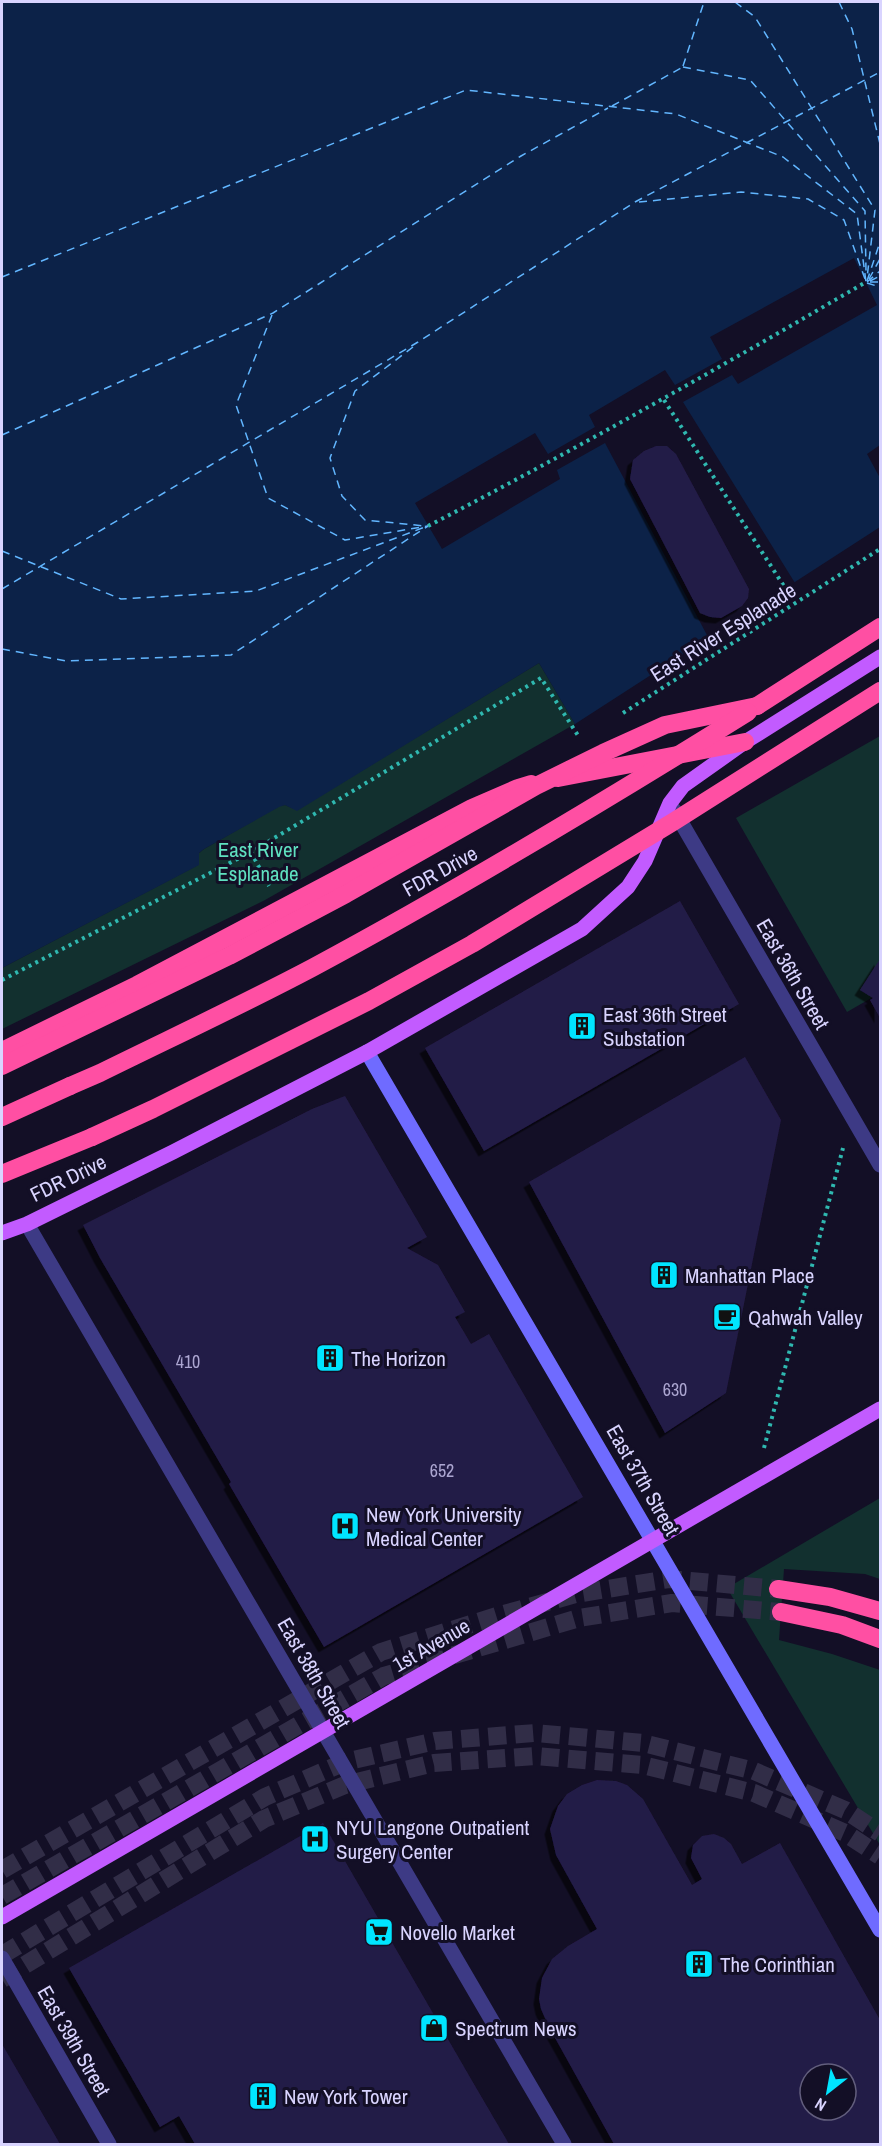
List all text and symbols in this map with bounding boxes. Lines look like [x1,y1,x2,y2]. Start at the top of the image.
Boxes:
street label: East River Esplanade [645,576,801,688]
park label: East River Esplanade [217,835,299,888]
street label: FDR Drive [397,839,483,903]
street label: East 36th Street [750,913,837,1035]
place label: East 36th Street Substation [603,1000,727,1053]
building icon: East 36th Street Substation [566,1010,598,1042]
street label: FDR Drive [25,1147,111,1209]
building icon: Manhattan Place [648,1259,680,1291]
place label: Manhattan Place [685,1261,814,1290]
cafe icon: Qahwah Valley [711,1301,743,1333]
place label: Qahwah Valley [748,1303,863,1332]
building icon: The Horizon [314,1342,346,1374]
place label: The Horizon [351,1344,446,1373]
house number: 410 [176,1349,200,1374]
house number: 630 [663,1377,687,1402]
street label: East 37th Street [600,1419,687,1541]
house number: 652 [430,1458,454,1483]
place label: New York University Medical Center [366,1500,522,1553]
hospital icon: New York University Medical Center [329,1510,361,1542]
street label: 1st Avenue [387,1611,475,1679]
street label: East 38th Street [271,1612,358,1734]
place label: NYU Langone Outpatient Surgery Center [336,1813,530,1866]
hospital icon: NYU Langone Outpatient Surgery Center [299,1823,331,1855]
supermarket icon: Novello Market [363,1916,395,1948]
place label: Novello Market [400,1918,515,1947]
building icon: The Corinthian [683,1948,715,1980]
place label: The Corinthian [720,1950,835,1979]
street label: East 39th Street [31,1980,118,2102]
shop icon: Spectrum News [418,2012,450,2044]
place label: Spectrum News [455,2014,577,2043]
north arrow [798,2062,858,2122]
building icon: New York Tower [247,2080,279,2112]
place label: New York Tower [284,2082,408,2111]
text: N [811,2093,830,2117]

